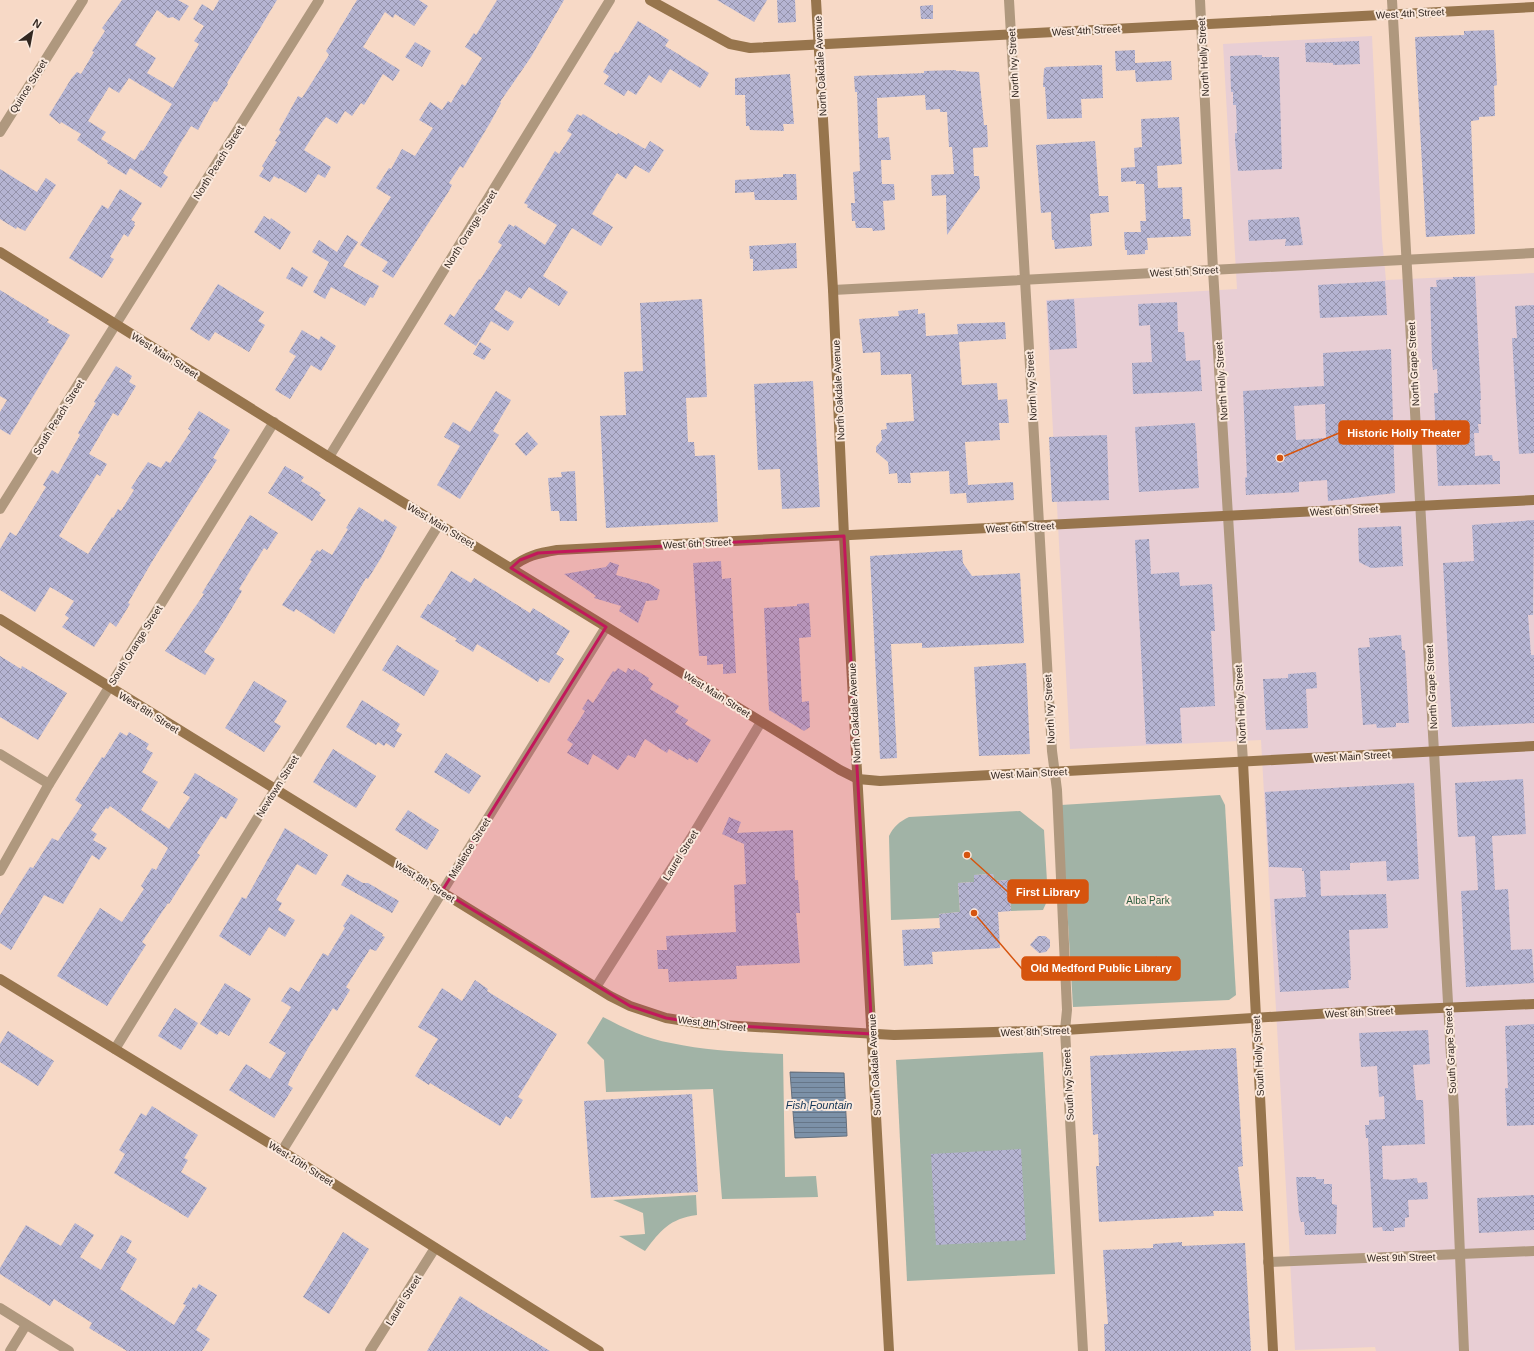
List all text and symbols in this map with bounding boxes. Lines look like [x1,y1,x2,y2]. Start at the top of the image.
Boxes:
street label: West 4th Street [1375,6,1445,21]
north arrow [12,12,52,52]
street label: North Oakdale Avenue [812,15,829,116]
text: N [31,16,44,31]
street label: North Holly Street [1196,17,1211,97]
street label: West 4th Street [1051,23,1121,38]
street label: North Ivy Street [1006,28,1021,98]
street label: Quince Street [8,57,49,115]
street label: North Peach Street [191,123,246,201]
street label: North Orange Street [442,188,499,270]
street label: West 5th Street [1149,264,1219,279]
street label: North Grape Street [1406,321,1421,406]
street label: West Main Street [129,330,200,380]
street label: North Oakdale Avenue [830,339,847,440]
street label: North Holly Street [1213,341,1230,421]
street label: North Ivy Street [1024,351,1039,421]
street label: South Peach Street [31,377,86,457]
callout: Historic Holly Theater [1339,421,1469,444]
text: Historic Holly Theater [1347,427,1462,439]
street label: West Main Street [405,501,477,550]
street label: West 6th Street [1309,503,1379,518]
street label: West 6th Street [985,520,1055,535]
street label: West 6th Street [662,536,732,551]
street label: South Orange Street [106,603,165,687]
street label: North Grape Street [1424,644,1439,729]
street label: North Oakdale Avenue [846,662,863,763]
street label: North Holly Street [1233,664,1248,744]
street label: West Main Street [681,669,752,719]
street label: North Ivy Street [1042,674,1057,744]
street label: West 8th Street [117,690,181,735]
street label: West Main Street [1314,749,1391,764]
street label: Newtown Street [254,753,301,819]
street label: West Main Street [991,766,1068,781]
street label: Mistletoe Street [446,816,493,881]
street label: Laurel Street [661,828,700,882]
street label: West 8th Street [393,859,457,904]
callout: First Library [1008,880,1088,903]
text: First Library [1016,886,1081,898]
park label: Alba Park [1126,895,1171,906]
callout: Old Medford Public Library [1022,957,1180,980]
text: Old Medford Public Library [1030,962,1172,974]
street label: West 8th Street [1324,1005,1394,1020]
street label: South Grape Street [1443,1007,1458,1094]
street label: South Oakdale Avenue [866,1013,883,1116]
street label: West 8th Street [677,1014,747,1033]
street label: South Holly Street [1251,1015,1266,1097]
street label: West 8th Street [1000,1025,1070,1038]
street label: South Ivy Street [1061,1049,1076,1121]
water label: Fish Fountain [786,1099,852,1111]
street label: West 10th Street [266,1139,335,1188]
street label: West 9th Street [1367,1251,1436,1264]
street label: Laurel Street [384,1273,423,1327]

